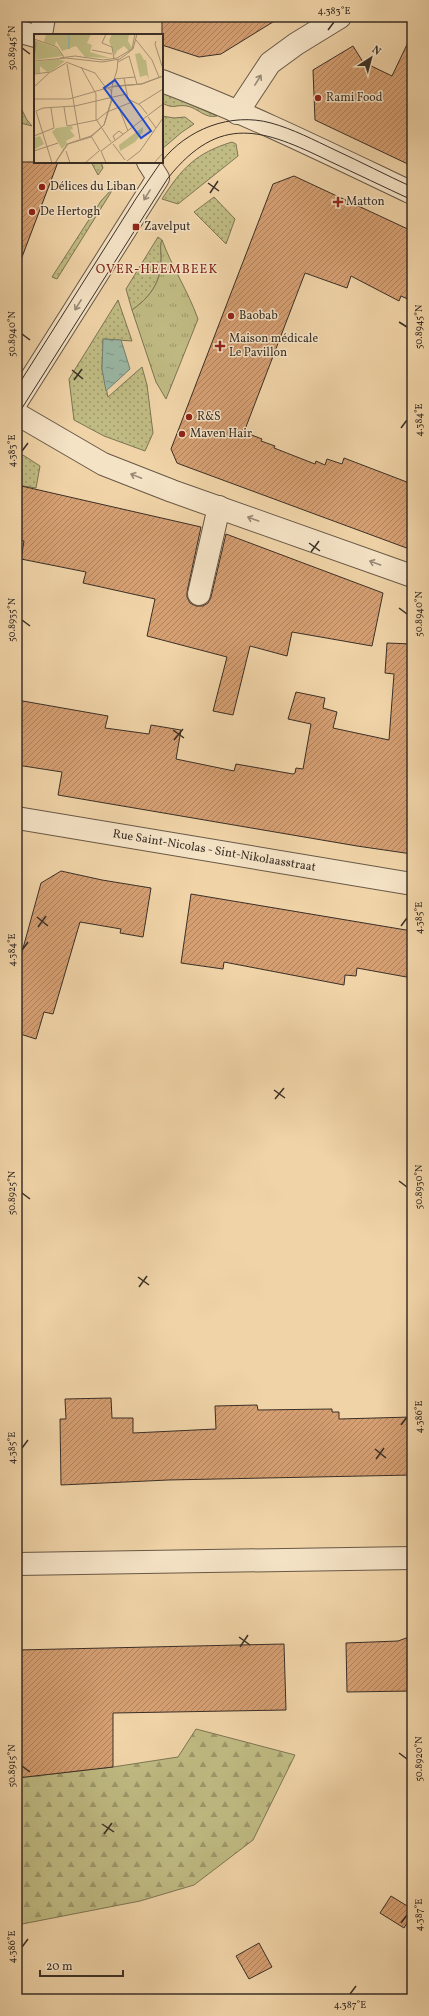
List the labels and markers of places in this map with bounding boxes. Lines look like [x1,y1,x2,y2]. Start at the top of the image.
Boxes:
place label: Rami Food [326,90,383,106]
marker: Rami Food [313,93,323,103]
place label: Délices du Liban [50,179,136,195]
marker: Délices du Liban [37,182,47,192]
place label: Matton [346,194,385,210]
marker: Matton [333,197,343,207]
place label: De Hertogh [40,204,100,220]
marker: De Hertogh [27,207,37,217]
place label: Zavelput [144,219,191,235]
marker: Zavelput [131,222,141,232]
place label: Baobab [239,308,278,324]
marker: Baobab [226,311,236,321]
place label: Maison médicale Le Pavillon [229,331,318,361]
marker: Maison médicale Le Pavillon [214,340,226,352]
place label: R&S [197,409,221,425]
marker: R&S [184,412,194,422]
place label: Maven Hair [190,426,252,442]
marker: Maven Hair [177,429,187,439]

